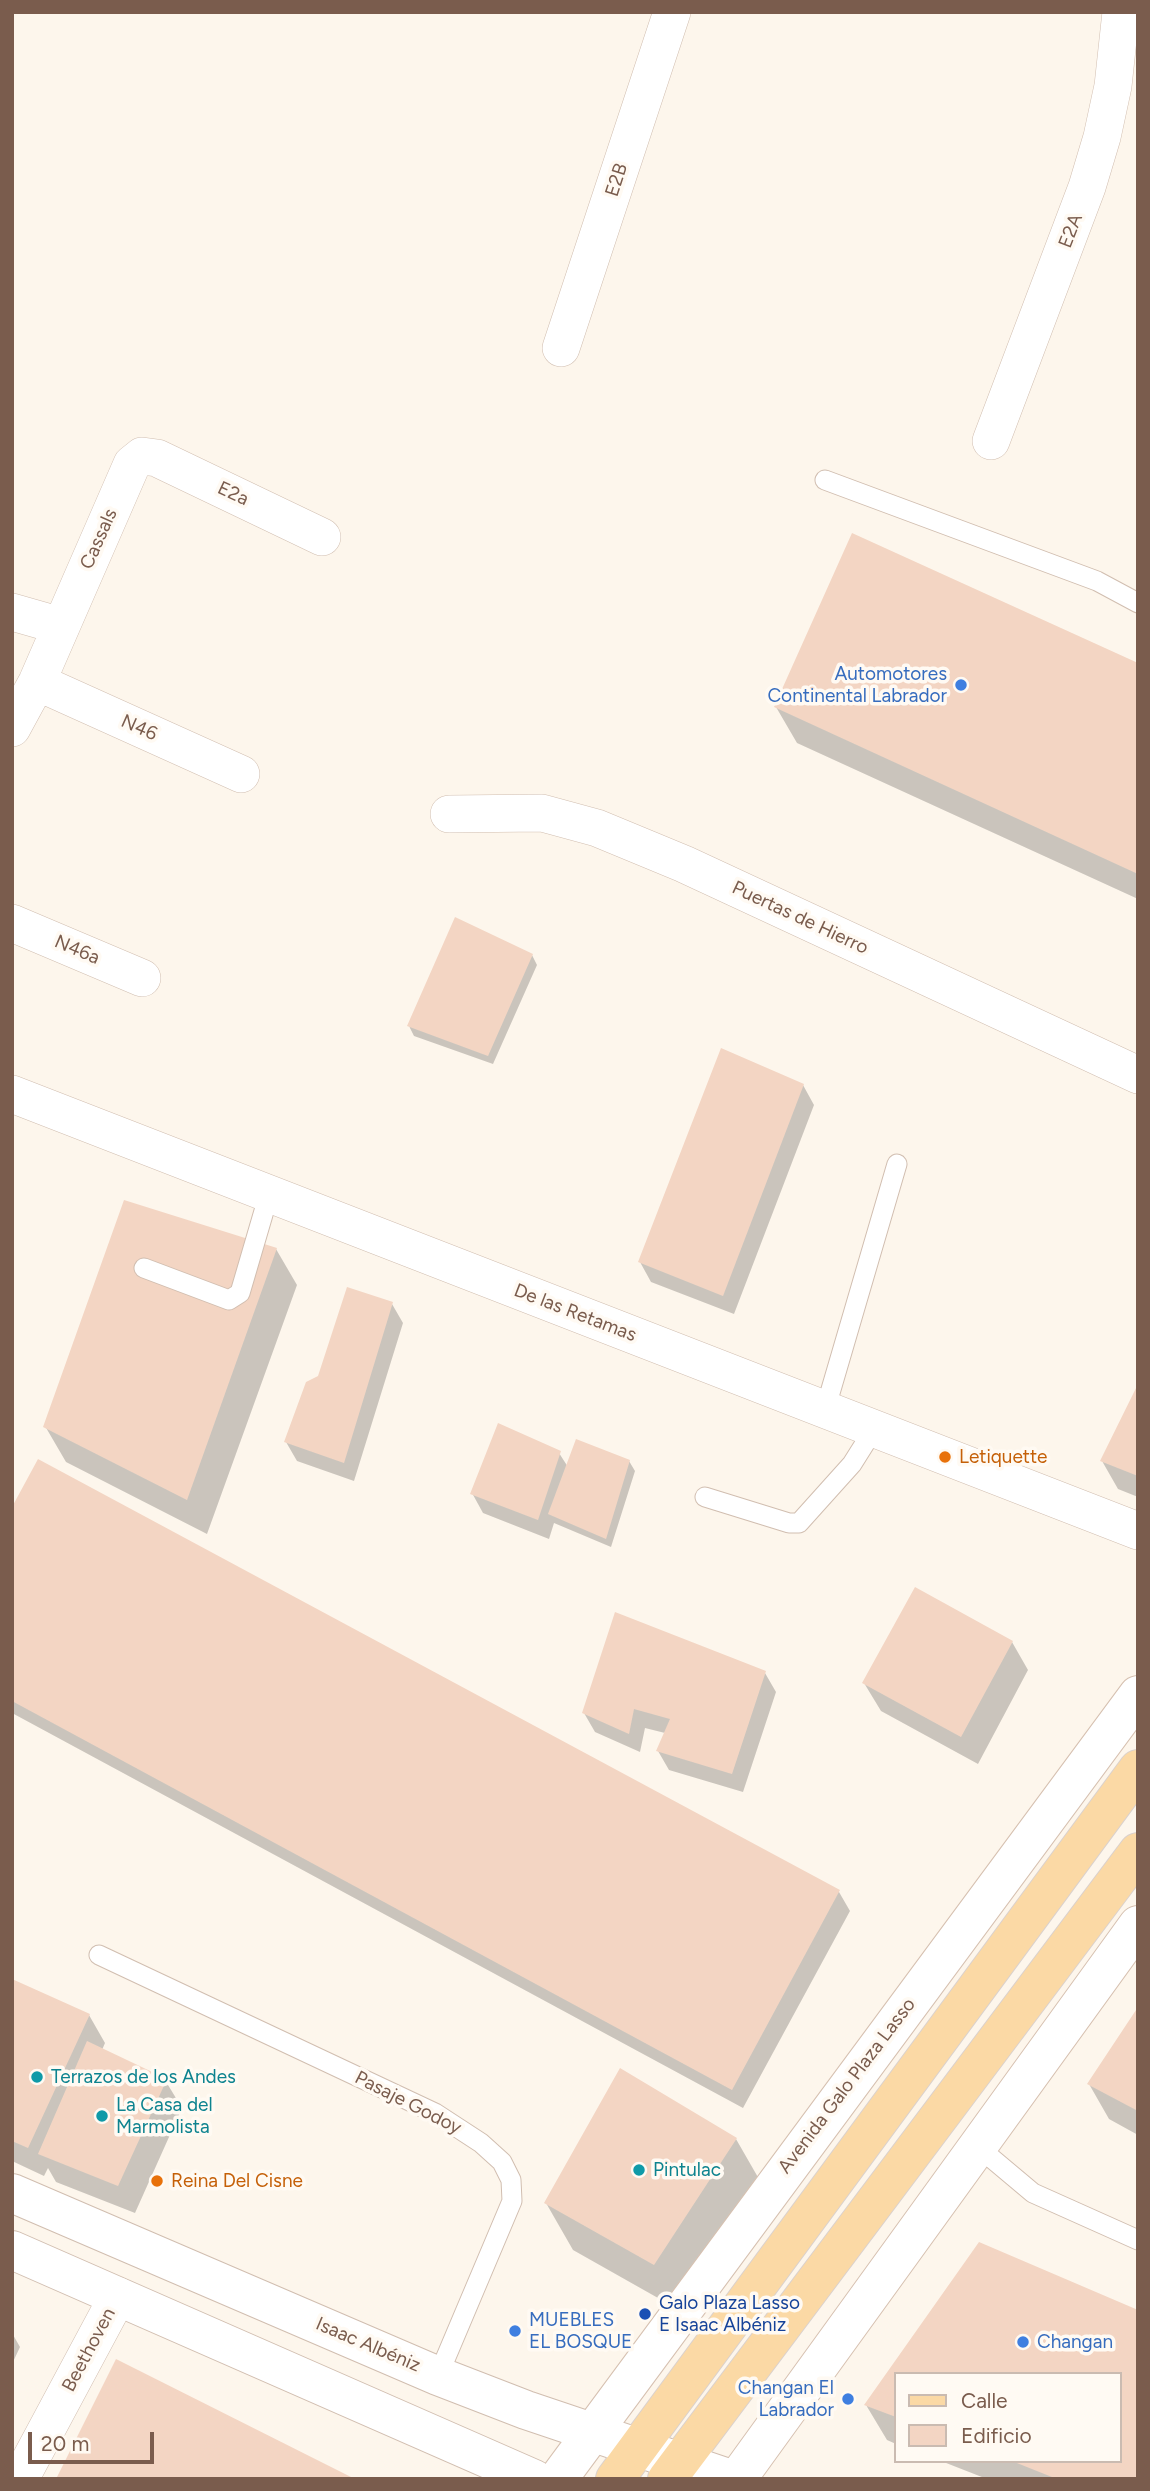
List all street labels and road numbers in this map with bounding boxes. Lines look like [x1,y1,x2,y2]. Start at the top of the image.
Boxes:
street label: E2B [601,161,633,199]
street label: E2A [1054,211,1088,251]
street label: E2a [214,477,252,511]
street label: Cassals [76,505,122,573]
street label: N46 [117,710,161,746]
street label: Puertas de Hierro [728,876,872,960]
street label: N46a [51,930,103,970]
street label: De las Retamas [511,1279,639,1347]
street label: Avenida Galo Plaza Lasso [773,1994,921,2178]
street label: Pasaje Godoy [351,2066,465,2140]
street label: Beethoven [57,2304,121,2396]
street label: Isaac Albéniz [312,2313,424,2377]

